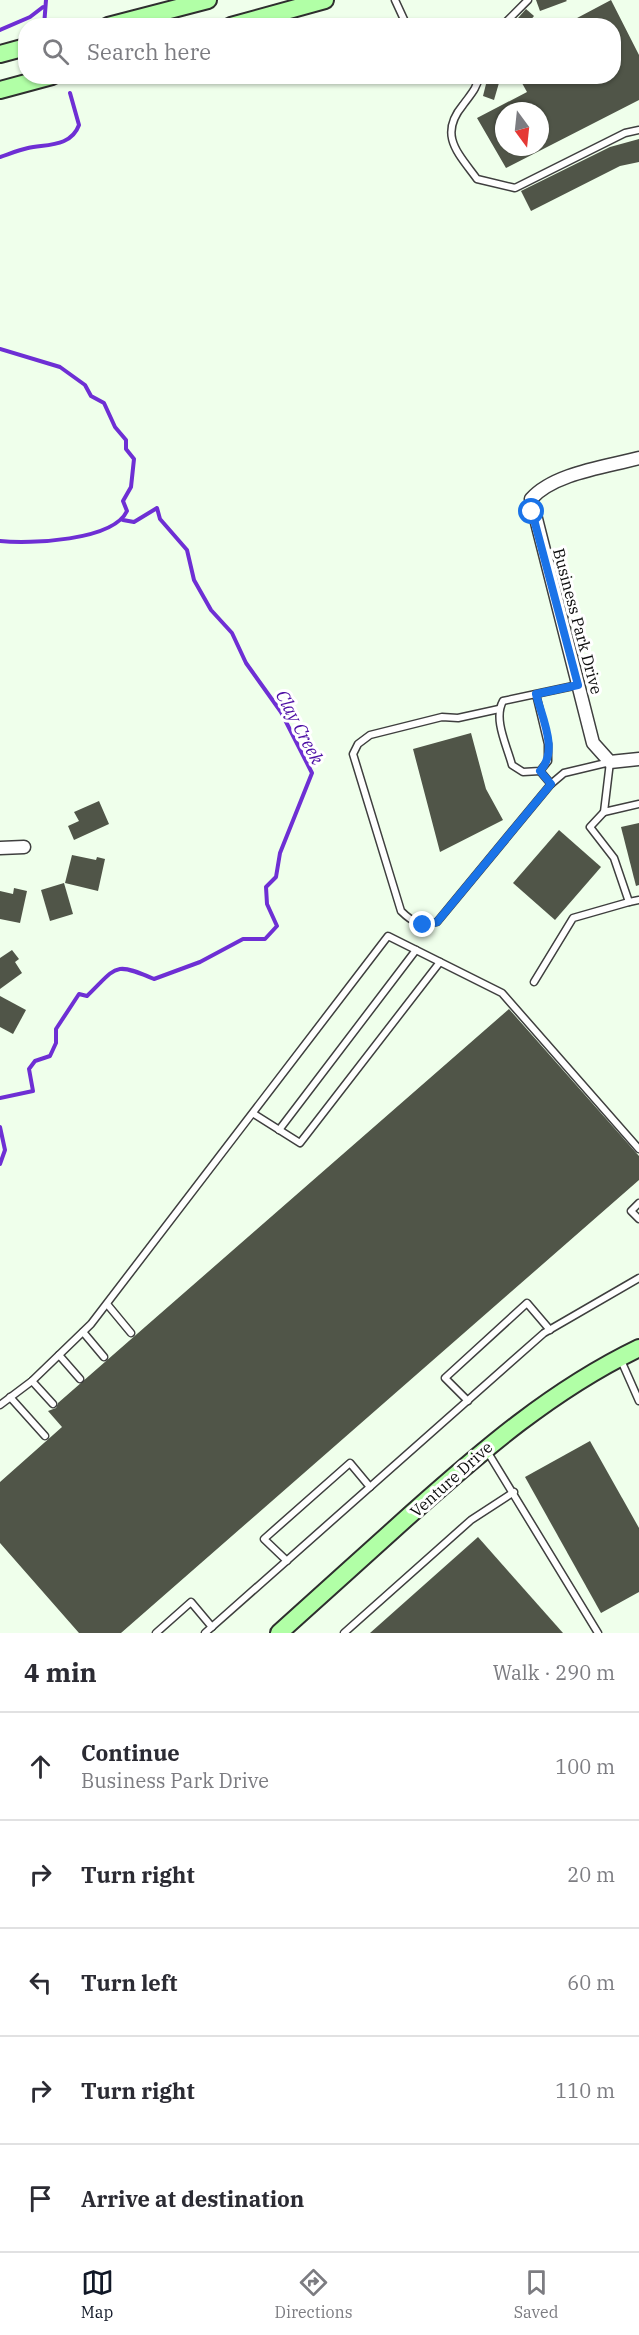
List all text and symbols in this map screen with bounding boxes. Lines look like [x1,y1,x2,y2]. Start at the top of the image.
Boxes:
search box [18,18,621,84]
icon: search [39,35,72,68]
text: Search here [87,37,211,66]
north arrow [495,102,549,156]
route start [518,498,544,524]
street label: Business Park Drive [549,546,607,696]
water label: Clay Creek [271,686,329,769]
route end [409,911,435,937]
street label: Venture Drive [406,1437,496,1521]
text: 4 min [24,1655,97,1689]
text: Walk · 290 m [493,1659,615,1686]
text: Continue [81,1738,180,1767]
icon: ahead [24,1750,57,1783]
text: 100 m [555,1753,615,1780]
text: Business Park Drive [81,1767,269,1794]
icon: right [24,1858,57,1891]
text: Turn right [81,1860,195,1889]
text: 20 m [567,1861,615,1888]
icon: left [24,1966,57,1999]
text: Turn left [81,1968,177,1997]
text: 60 m [567,1969,615,1996]
icon: right [24,2074,57,2107]
text: Turn right [81,2076,195,2105]
text: 110 m [555,2077,615,2104]
icon: arrive [24,2182,57,2215]
text: Arrive at destination [81,2184,304,2213]
tab: Map [81,2266,114,2322]
tab: Directions [275,2266,353,2322]
tab: Saved [514,2266,558,2322]

